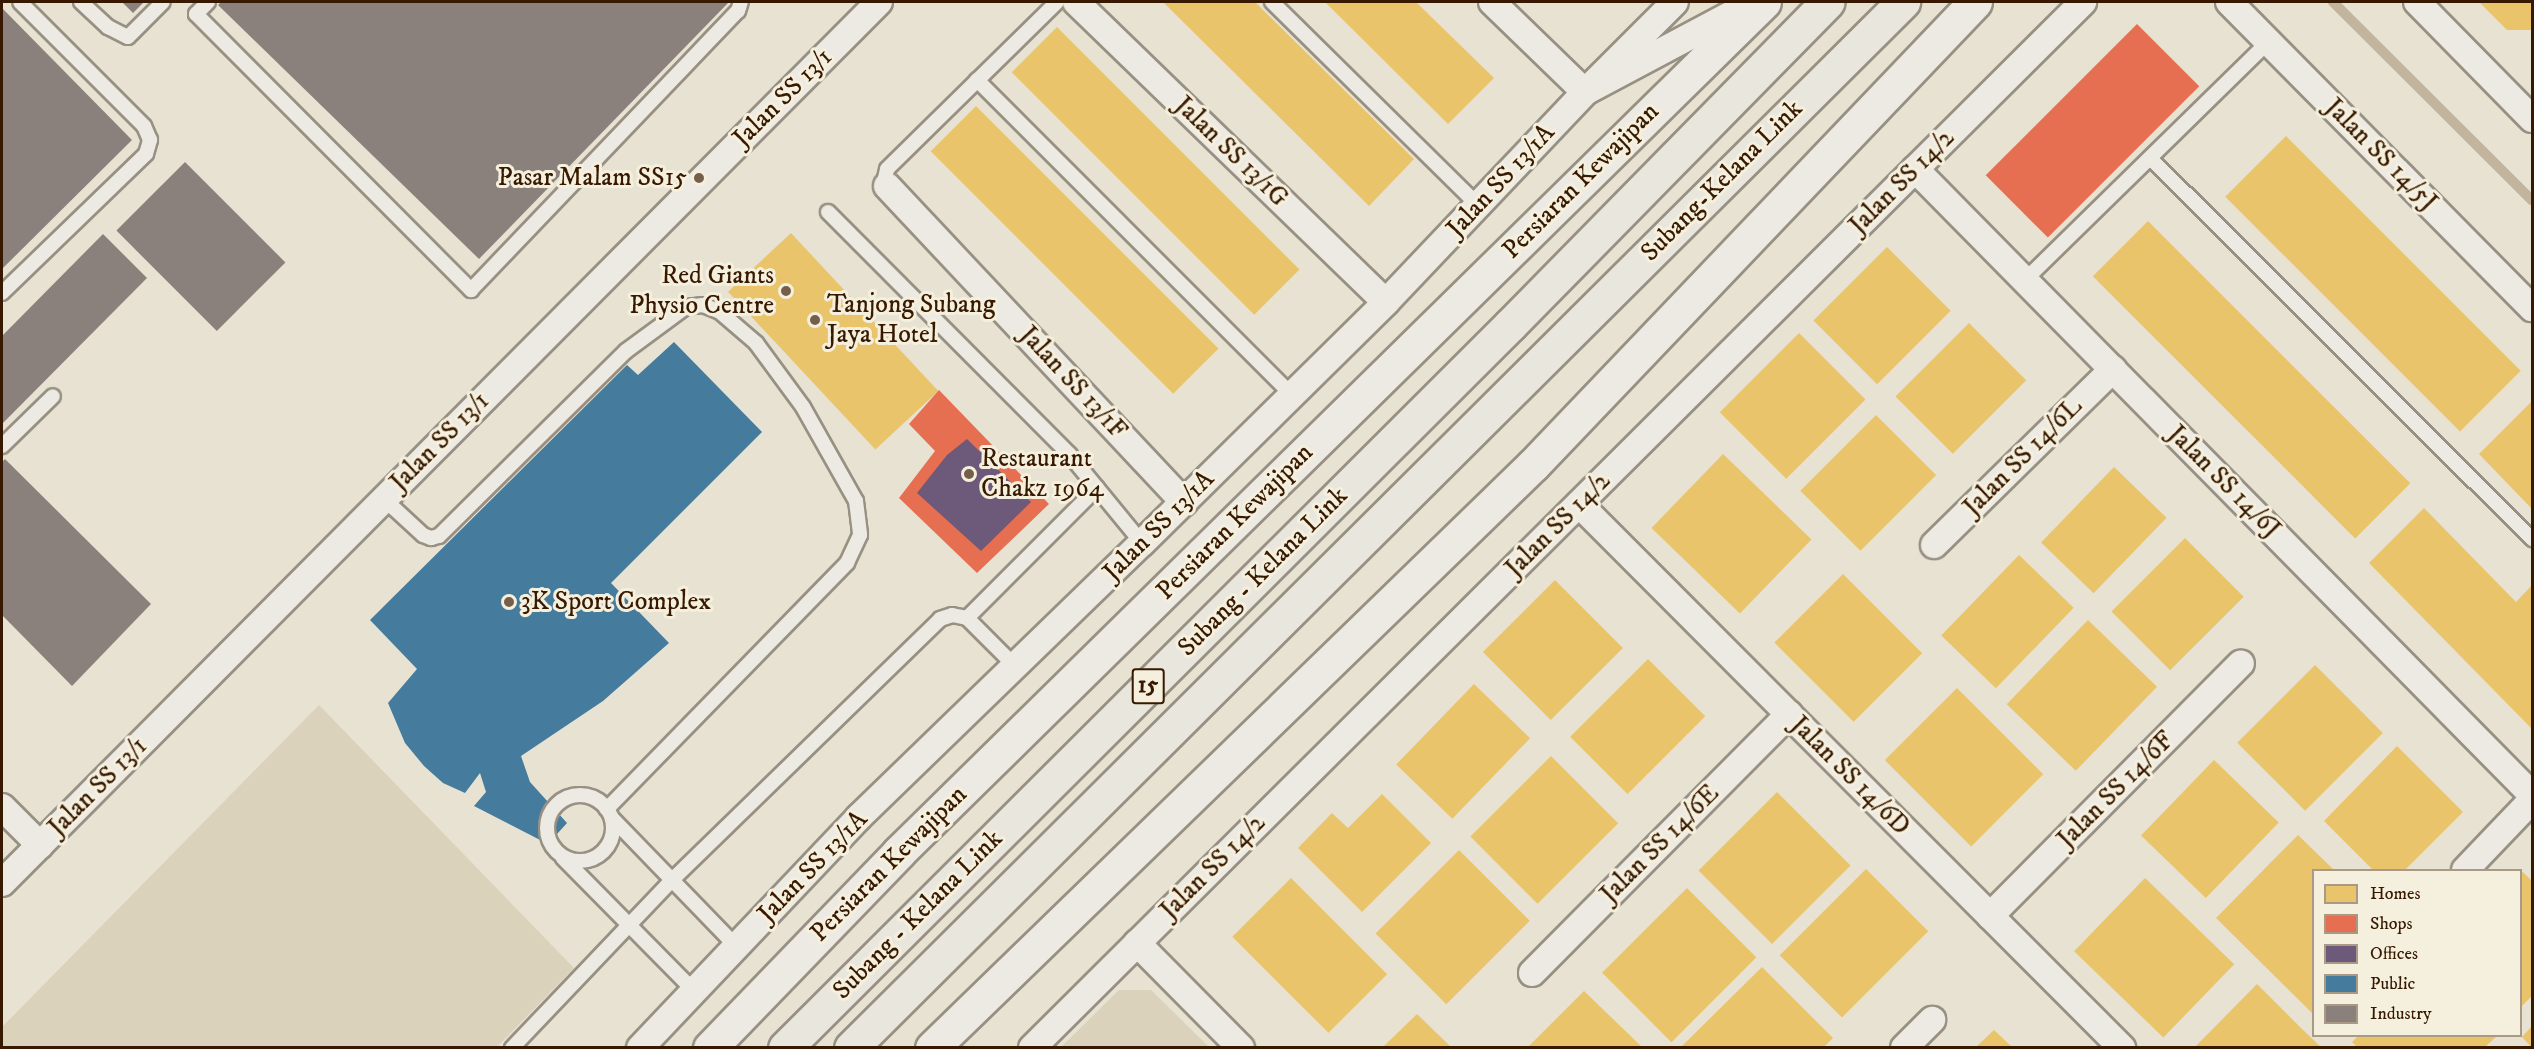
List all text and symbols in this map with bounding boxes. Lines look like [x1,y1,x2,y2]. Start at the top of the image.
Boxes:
street label: Jalan SS 13/1 [727,42,839,154]
street label: Jalan SS 13/1G [1168,90,1294,214]
street label: Jalan SS 14/5J [2318,92,2444,218]
street label: Subang-Kelana Link [1635,94,1809,268]
street label: Persiaran Kewajipan [1496,96,1666,266]
street label: Jalan SS 13/1A [1440,118,1562,244]
street label: Jalan SS 14/2 [1843,123,1961,241]
place label: Pasar Malam SS15 [498,162,687,194]
marker: Pasar Malam SS15 [692,171,706,185]
place label: Red Giants Physio Centre [629,260,774,322]
marker: Red Giants Physio Centre [779,284,793,298]
place label: Tanjong Subang Jaya Hotel [827,289,995,350]
marker: Tanjong Subang Jaya Hotel [808,313,822,327]
street label: Jalan SS 13/1F [1013,320,1133,446]
street label: Jalan SS 13/1 [384,386,496,498]
street label: Jalan SS 14/6L [1957,391,2089,523]
street label: Jalan SS 14/6J [2161,419,2287,545]
street label: Persiaran Kewajipan [1150,437,1320,607]
place label: Restaurant Chakz 1964 [981,443,1104,504]
street label: Jalan SS 13/1A [1097,464,1221,588]
street label: Jalan SS 14/2 [1499,466,1617,584]
marker: Restaurant Chakz 1964 [962,467,976,481]
street label: Subang - Kelana Link [1172,481,1354,663]
place label: 3K Sport Complex [521,586,711,618]
marker: 3K Sport Complex [502,595,516,609]
road number: 15 [1132,665,1164,707]
street label: Jalan SS 14/6D [1784,710,1916,842]
street label: Jalan SS 14/6F [2051,725,2181,855]
street label: Jalan SS 13/1 [42,731,154,843]
street label: Jalan SS 14/6E [1594,778,1726,910]
street label: Persiaran Kewajipan [804,779,974,949]
street label: Jalan SS 13/1A [752,804,874,930]
street label: Jalan SS 14/2 [1154,808,1272,926]
street label: Subang - Kelana Link [827,824,1009,1006]
legend [2312,869,2522,1037]
text: Homes [2370,883,2421,905]
text: Shops [2370,913,2413,935]
text: Offices [2370,943,2418,965]
text: Public [2370,973,2415,995]
text: Industry [2370,1003,2431,1025]

